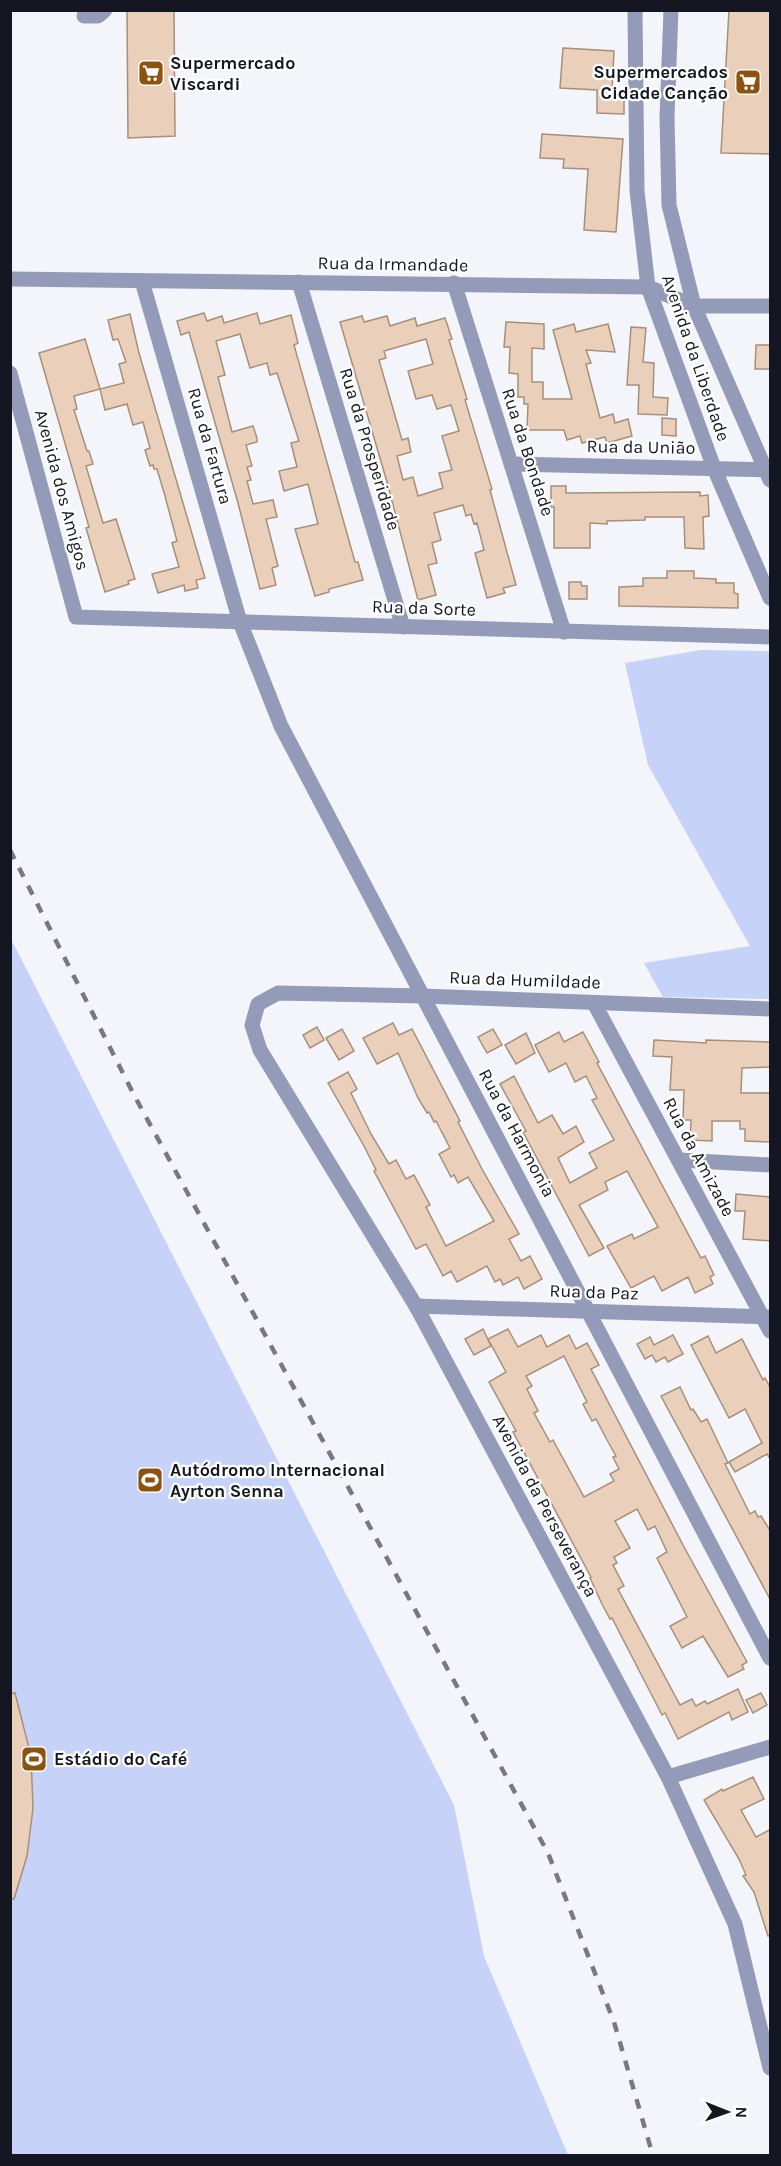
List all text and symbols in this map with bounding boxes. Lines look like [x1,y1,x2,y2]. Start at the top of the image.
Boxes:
place label: Supermercado Viscardi [170,52,295,95]
supermarket icon: Supermercado Viscardi [136,58,166,88]
place label: Supermercados Cidade Canção [593,61,728,104]
supermarket icon: Supermercados Cidade Canção [733,67,763,97]
street label: Rua da Irmandade [318,252,468,276]
street label: Avenida da Liberdade [657,272,735,444]
street label: Rua da Prosperidade [335,365,405,533]
street label: Rua da Fartura [183,385,237,507]
street label: Rua da Bondade [497,385,559,519]
street label: Avenida dos Amigos [30,407,94,573]
street label: Rua da União [586,435,696,459]
street label: Rua da Sorte [372,595,476,621]
street label: Rua da Humildade [449,966,601,994]
street label: Rua da Harmonia [474,1065,560,1201]
street label: Rua da Amizade [658,1094,740,1220]
street label: Rua da Paz [549,1279,639,1305]
street label: Avenida da Perseverança [488,1411,602,1601]
place label: Autódromo Internacional Ayrton Senna [170,1459,385,1502]
sports icon: Autódromo Internacional Ayrton Senna [135,1465,165,1495]
sports icon: Estádio do Café [19,1744,49,1774]
place label: Estádio do Café [54,1748,187,1770]
north arrow [697,2082,757,2142]
text: N [732,2106,751,2118]

